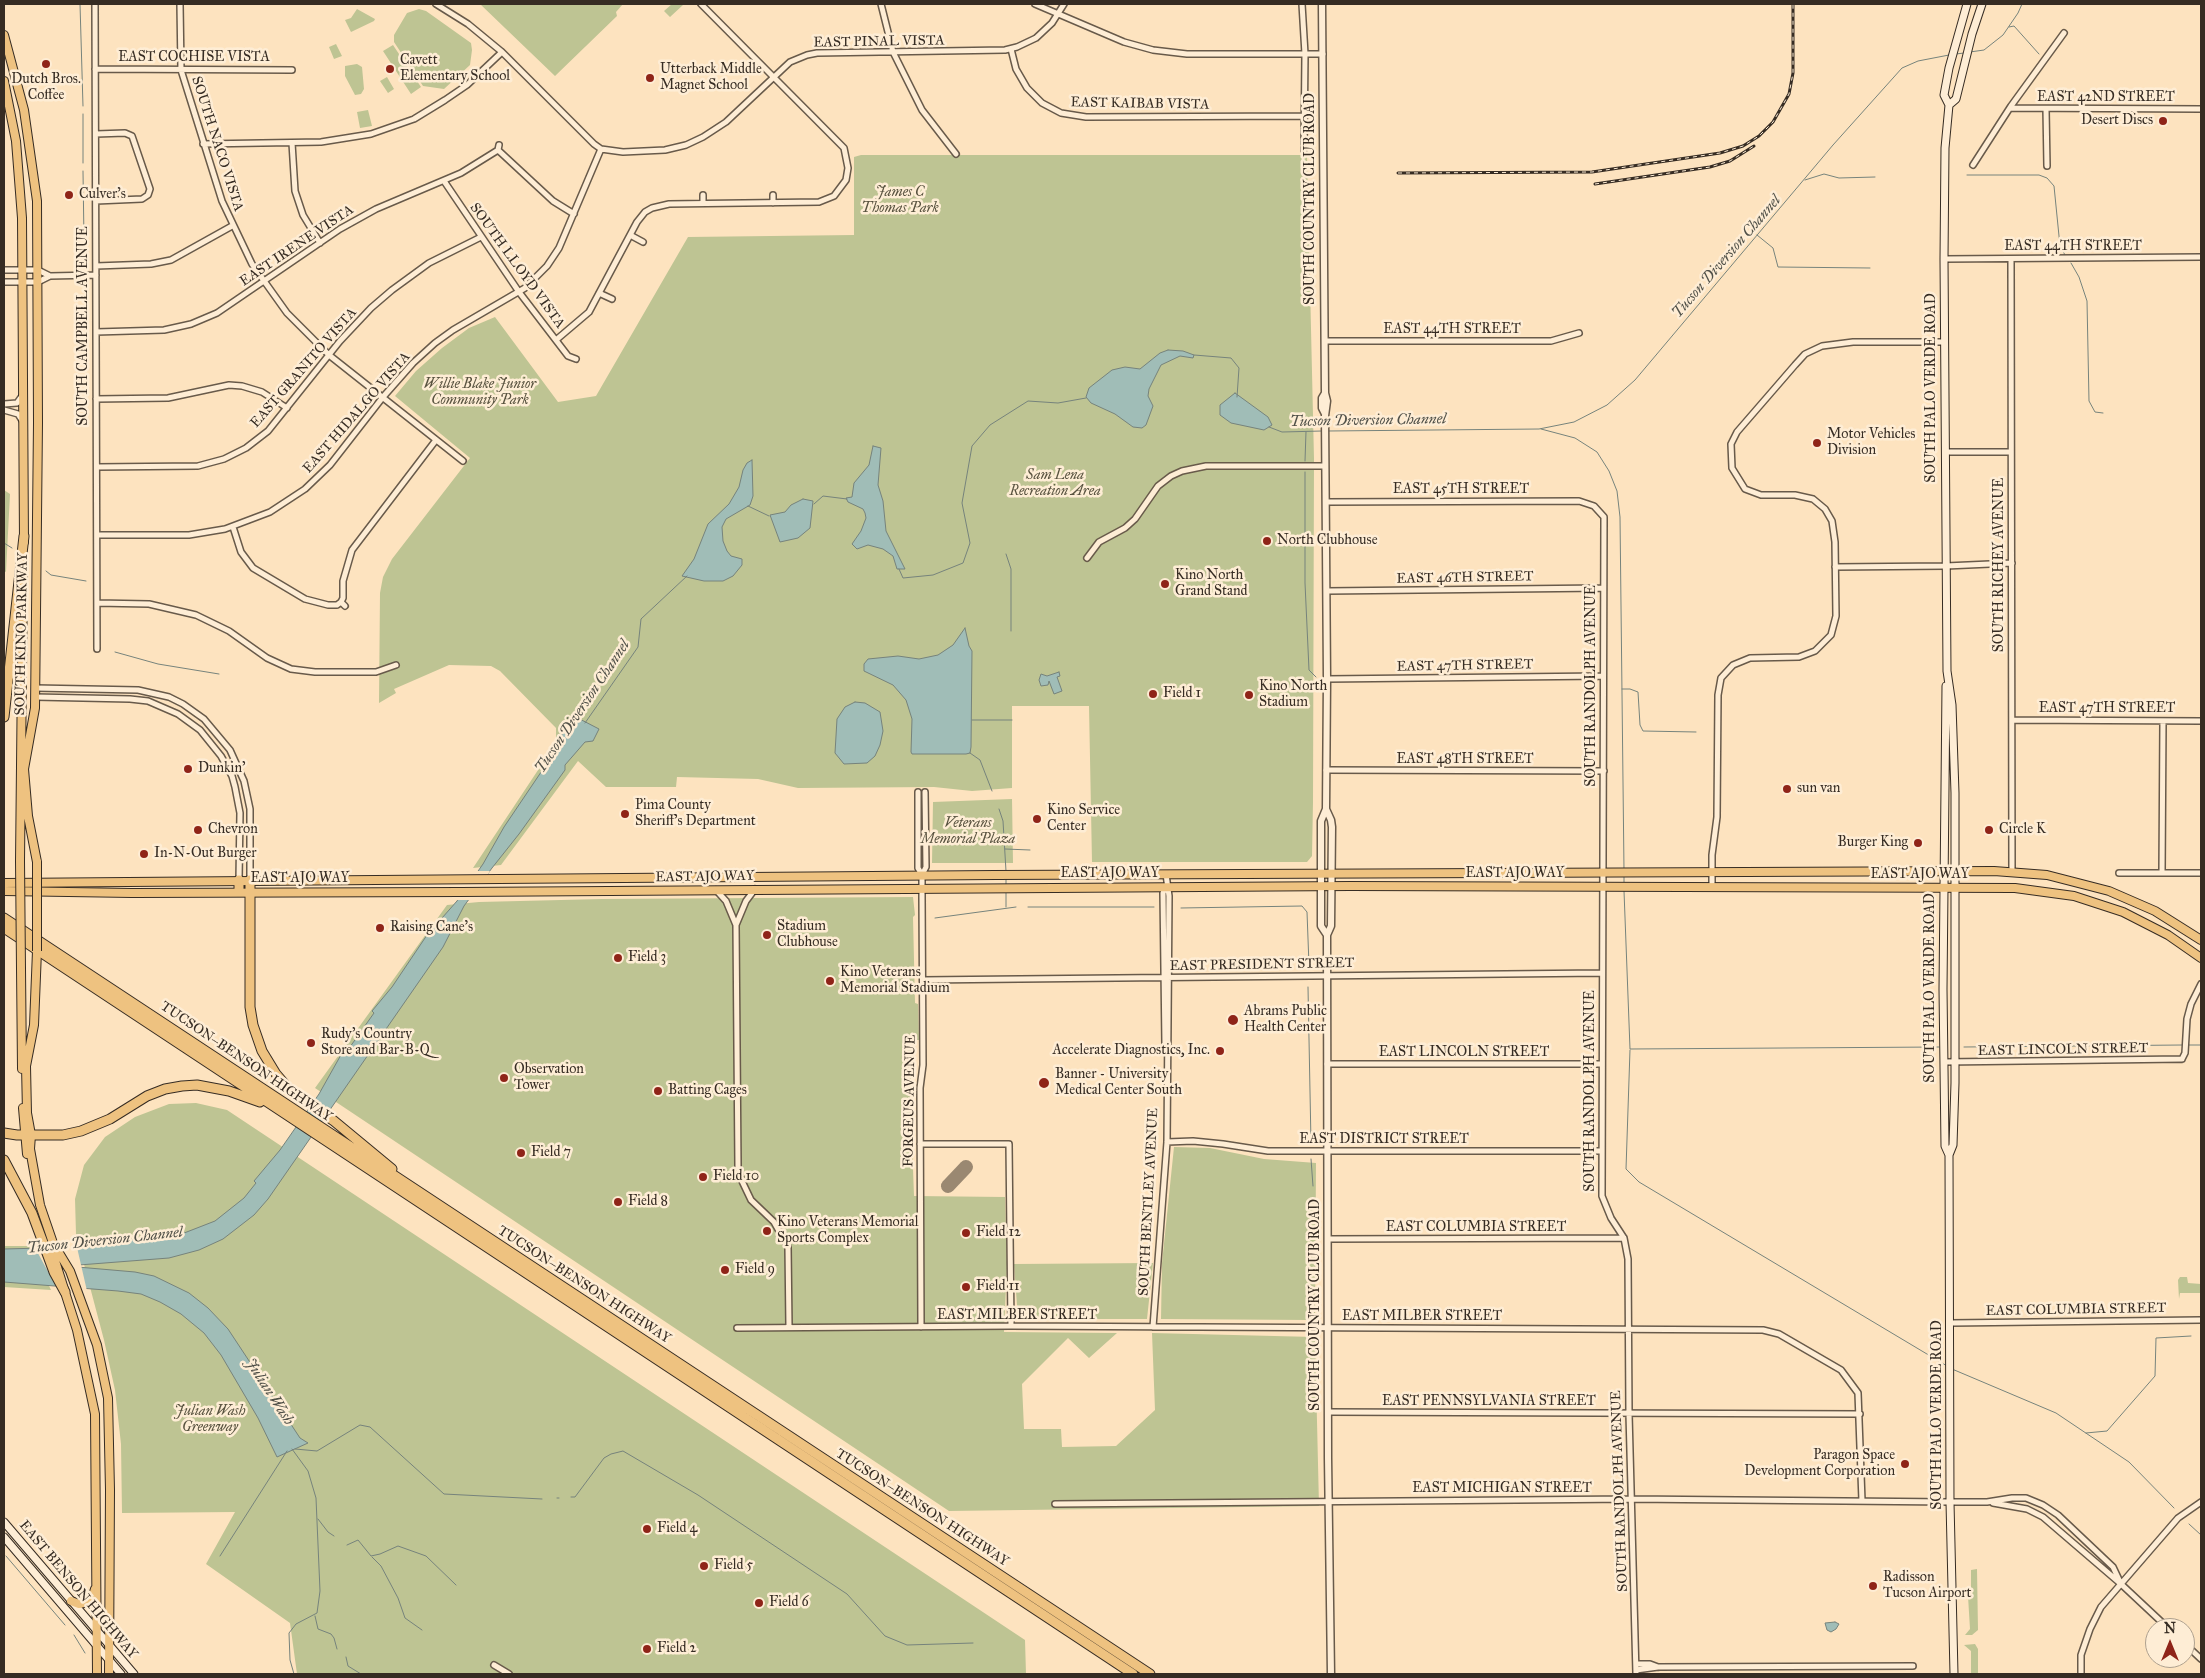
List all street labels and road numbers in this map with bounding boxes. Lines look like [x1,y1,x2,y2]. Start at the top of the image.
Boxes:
street label: EAST PINAL VISTA [813,32,945,52]
street label: EAST COCHISE VISTA [118,50,270,66]
street label: SOUTH NACO VISTA [187,74,247,214]
street label: EAST 42ND STREET [2037,90,2175,106]
street label: SOUTH COUNTRY CLUB ROAD [1303,93,1319,305]
street label: EAST KAIBAB VISTA [1070,94,1210,114]
street label: SOUTH LLOYD VISTA [466,200,568,332]
street label: EAST IRENE VISTA [237,202,357,290]
street label: SOUTH CAMPBELL AVENUE [76,226,92,426]
street label: EAST 44TH STREET [2004,239,2142,255]
street label: SOUTH PALO VERDE ROAD [1924,293,1940,483]
street label: EAST GRANITO VISTA [247,305,361,431]
street label: EAST 44TH STREET [1383,322,1521,338]
street label: EAST HIDALGO VISTA [300,349,414,477]
street label: SOUTH RICHEY AVENUE [1992,478,2008,652]
street label: EAST 45TH STREET [1393,482,1529,498]
street label: SOUTH KINO PARKWAY [12,552,32,716]
street label: EAST 46TH STREET [1396,568,1534,588]
street label: SOUTH RANDOLPH AVENUE [1584,585,1600,787]
street label: EAST 47TH STREET [1397,656,1533,676]
street label: EAST 47TH STREET [2039,701,2175,717]
street label: EAST 48TH STREET [1396,752,1534,768]
street label: EAST AJO WAY [1061,866,1159,882]
street label: EAST AJO WAY [1466,866,1564,882]
street label: EAST AJO WAY [1871,867,1969,883]
street label: EAST AJO WAY [655,868,755,886]
street label: EAST AJO WAY [251,871,349,887]
street label: SOUTH PALO VERDE ROAD [1923,893,1939,1083]
street label: EAST PRESIDENT STREET [1170,955,1354,975]
street label: SOUTH RANDOLPH AVENUE [1583,990,1599,1192]
street label: TUCSON–BENSON HIGHWAY [157,998,335,1126]
street label: FORGEUS AVENUE [900,1035,920,1167]
street label: EAST LINCOLN STREET [1978,1040,2148,1060]
street label: EAST LINCOLN STREET [1379,1045,1549,1061]
street label: SOUTH BENTLEY AVENUE [1136,1108,1162,1296]
street label: EAST DISTRICT STREET [1299,1132,1469,1148]
street label: SOUTH COUNTRY CLUB ROAD [1308,1199,1324,1411]
street label: EAST COLUMBIA STREET [1386,1220,1566,1236]
street label: TUCSON–BENSON HIGHWAY [494,1223,674,1347]
street label: EAST COLUMBIA STREET [1986,1300,2166,1320]
street label: EAST MILBER STREET [937,1308,1097,1324]
street label: EAST MILBER STREET [1342,1309,1502,1325]
street label: SOUTH PALO VERDE ROAD [1930,1320,1946,1510]
street label: SOUTH RANDOLPH AVENUE [1608,1390,1632,1592]
street label: EAST PENNSYLVANIA STREET [1382,1394,1596,1410]
street label: TUCSON–BENSON HIGHWAY [832,1446,1012,1570]
street label: EAST MICHIGAN STREET [1412,1481,1592,1497]
street label: EAST BENSON HIGHWAY [15,1517,141,1663]

